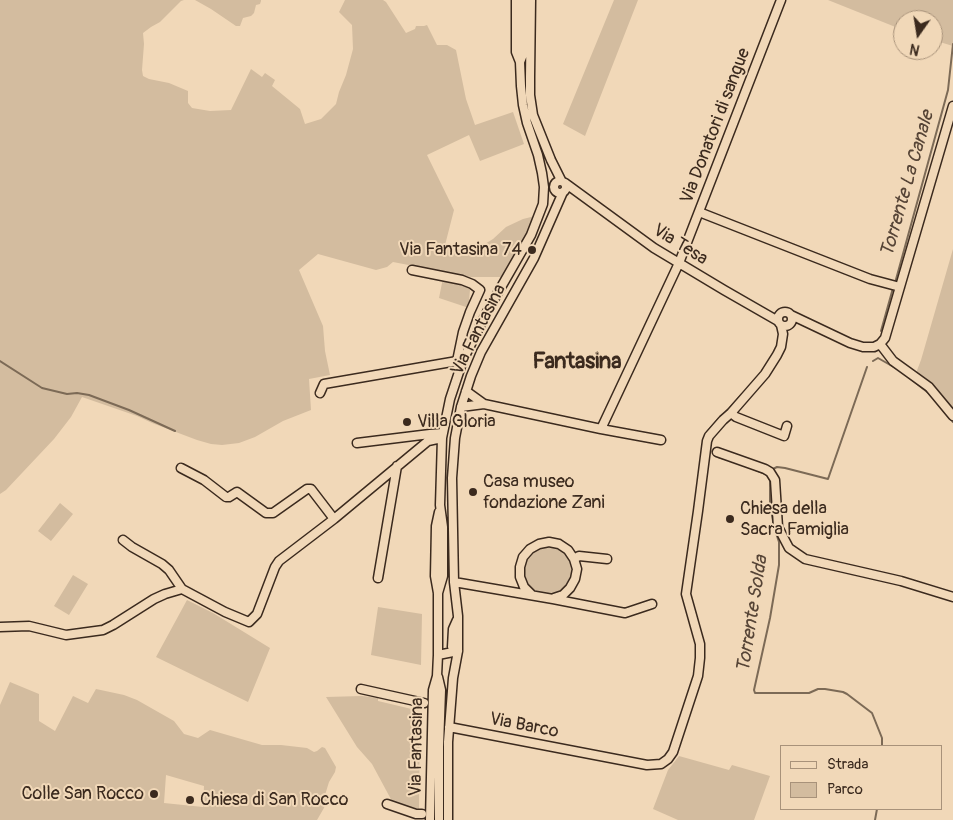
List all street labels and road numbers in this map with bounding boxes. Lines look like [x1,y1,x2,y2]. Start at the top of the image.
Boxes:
street label: Via Donatori di sangue [676,45,756,207]
street label: Via Tesa [649,220,711,270]
street label: Via Fantasina [447,281,511,379]
street label: Via Fantasina [405,697,429,797]
street label: Via Barco [488,709,560,743]

